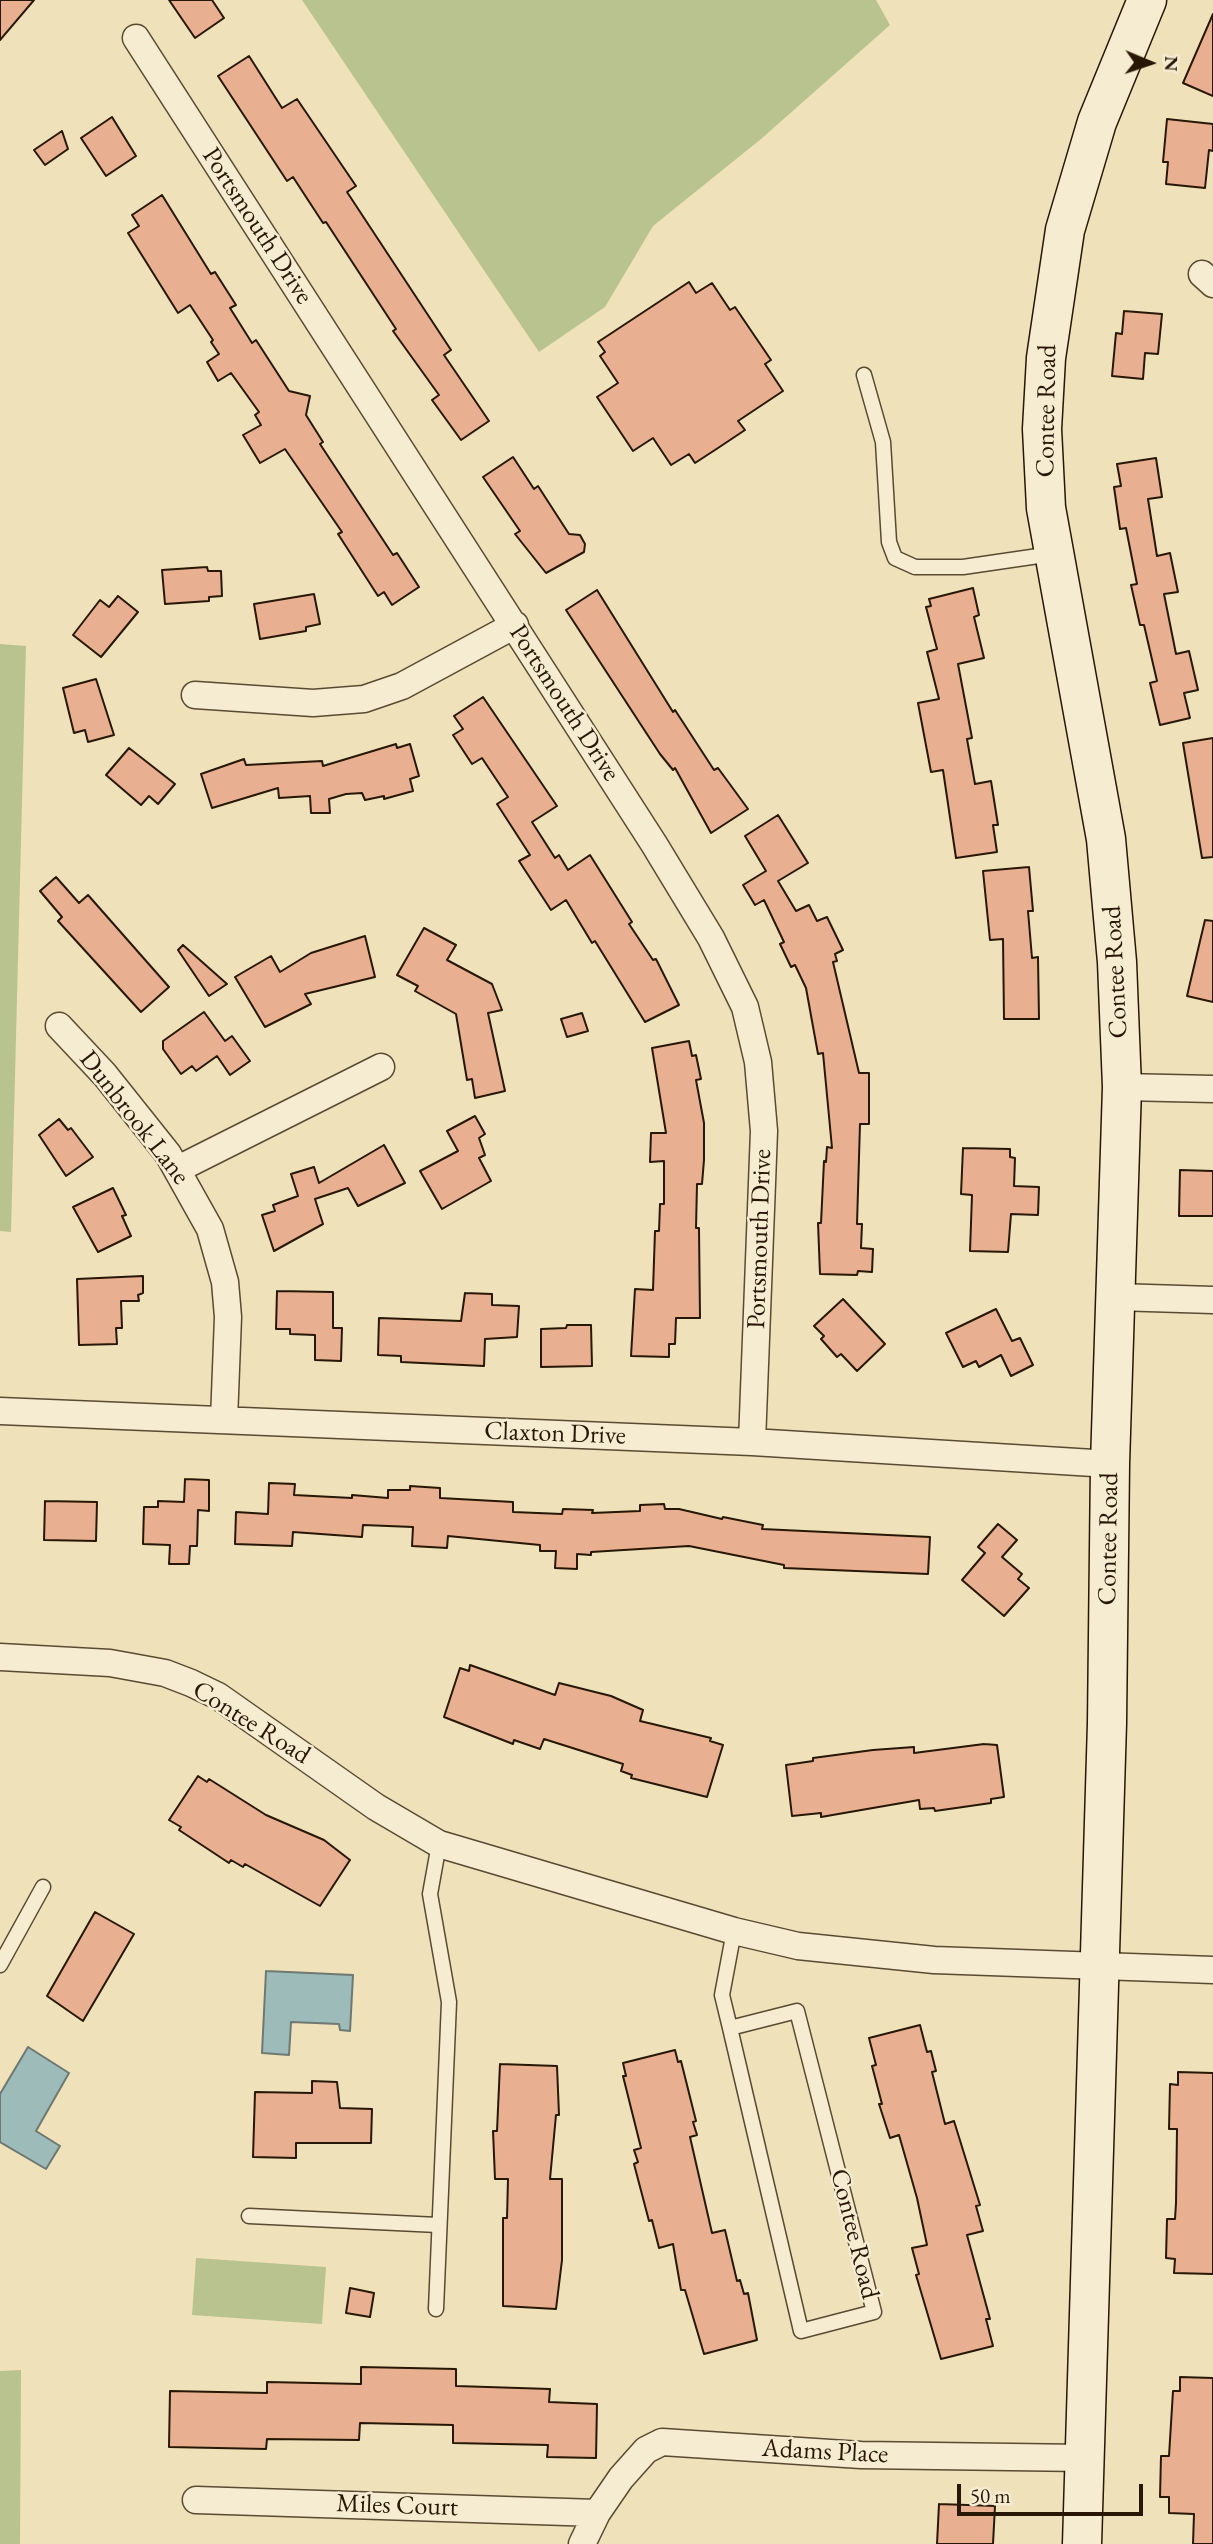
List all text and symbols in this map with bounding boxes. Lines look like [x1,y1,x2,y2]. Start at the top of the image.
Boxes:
north arrow [1115,28,1185,98]
text: N [1159,56,1184,72]
street label: Portsmouth Drive [195,142,319,310]
street label: Contee Road [1030,344,1064,478]
street label: Portsmouth Drive [502,619,626,787]
street label: Contee Road [1097,905,1135,1039]
street label: Dunbrook Lane [72,1045,196,1191]
street label: Portsmouth Drive [741,1148,779,1330]
street label: Claxton Drive [484,1416,626,1452]
street label: Contee Road [1092,1472,1126,1606]
street label: Contee Road [186,1675,316,1771]
street label: Contee Road [823,2166,885,2302]
street label: Adams Place [761,2433,889,2471]
scale bar [961,2470,1146,2514]
text: 50 m [970,2482,1011,2509]
street label: Miles Court [336,2488,458,2524]

